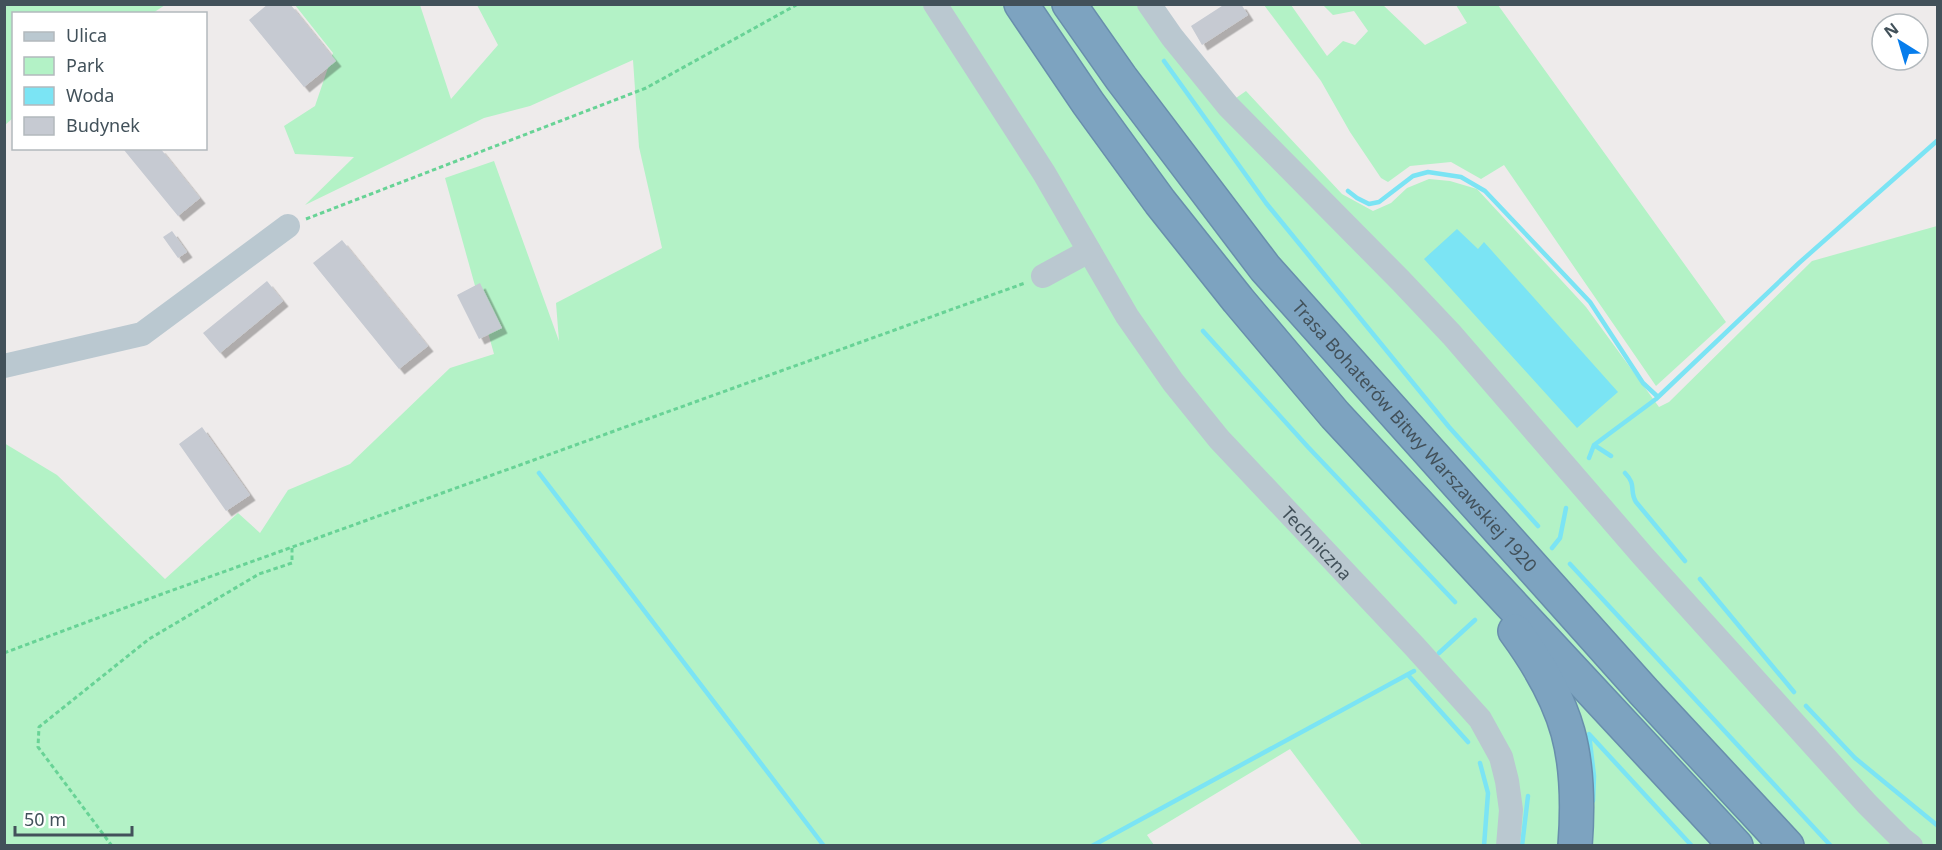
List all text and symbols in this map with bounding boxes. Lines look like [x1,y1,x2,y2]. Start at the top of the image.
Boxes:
legend [12,12,207,150]
north arrow [1870,12,1930,72]
text: N [1879,17,1903,43]
text: Ulica [66,23,107,47]
text: Park [66,53,104,77]
text: Woda [66,83,114,107]
text: Budynek [66,113,140,137]
street label: Trasa Bohaterów Bitwy Warszawskiej 1920 [1287,295,1543,577]
street label: Techniczna [1276,501,1358,585]
scale bar [15,799,132,837]
text: 50 m [24,807,66,831]

